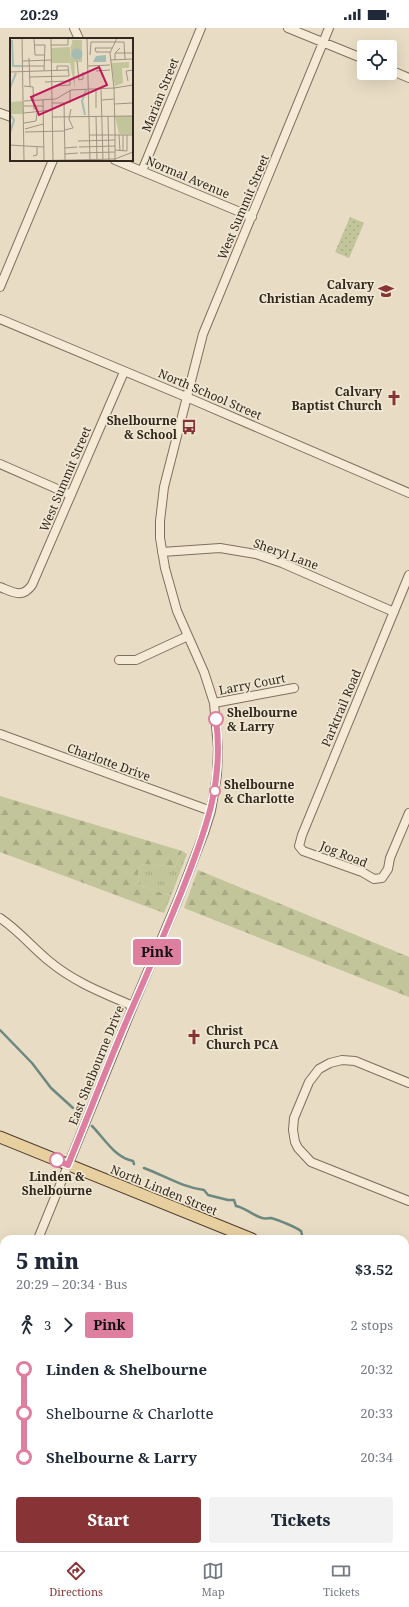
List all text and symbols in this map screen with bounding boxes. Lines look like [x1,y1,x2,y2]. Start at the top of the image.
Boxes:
text: 20:29 [20,4,58,24]
inset map [10,38,133,161]
map controls [357,40,397,80]
button: locate [357,40,397,80]
street label: Marian Street [137,55,183,135]
street label: Normal Avenue [143,152,233,202]
street label: West Summit Street [213,152,273,262]
place label: Calvary Christian Academy [259,276,374,307]
school or university icon: Calvary Christian Academy [377,282,395,300]
street label: North School Street [156,365,264,423]
place label: Calvary Baptist Church [292,383,382,414]
church icon: Calvary Baptist Church [385,389,403,407]
place label: Shelbourne & School [107,412,178,443]
bus stop icon: Shelbourne & School [180,418,198,436]
street label: West Summit Street [35,424,95,534]
street label: Sheryl Lane [251,534,321,574]
street label: Parktrail Road [317,666,365,749]
street label: Larry Court [217,669,287,699]
place label: Shelbourne & Larry [227,704,297,735]
marker: Shelbourne & Larry [208,711,224,727]
street label: Charlotte Drive [65,739,153,785]
place label: Shelbourne & Charlotte [224,776,295,807]
marker: Shelbourne & Charlotte [209,785,221,797]
street label: Jog Road [317,836,371,871]
line badge: Pink [129,939,185,965]
text: Pink [141,942,173,961]
street label: East Shelbourne Drive [64,1003,128,1127]
place label: Christ Church PCA [206,1022,279,1053]
church icon: Christ Church PCA [185,1028,203,1046]
marker: Linden & Shelbourne [49,1152,65,1168]
street label: North Linden Street [108,1161,220,1219]
place label: Linden & Shelbourne [22,1168,92,1199]
text: 5 min [16,1245,79,1275]
text: $3.52 [355,1259,393,1279]
text: 20:29 – 20:34 · Bus [16,1275,127,1293]
icon: walk [16,1314,38,1336]
icon: forward [57,1314,79,1336]
text: Pink [93,1315,125,1334]
text: 3 [44,1316,51,1334]
text: 2 stops [351,1316,393,1334]
text: Linden & Shelbourne [46,1359,207,1379]
text: 20:32 [360,1360,393,1378]
text: Shelbourne & Charlotte [46,1403,214,1423]
text: 20:33 [360,1404,393,1422]
text: Shelbourne & Larry [46,1447,197,1467]
text: 20:34 [360,1448,393,1466]
button: Start [16,1497,201,1543]
button: Tickets [209,1497,393,1543]
tab: Directions [49,1560,103,1599]
tab: Map [201,1560,225,1599]
tab: Tickets [323,1560,360,1599]

